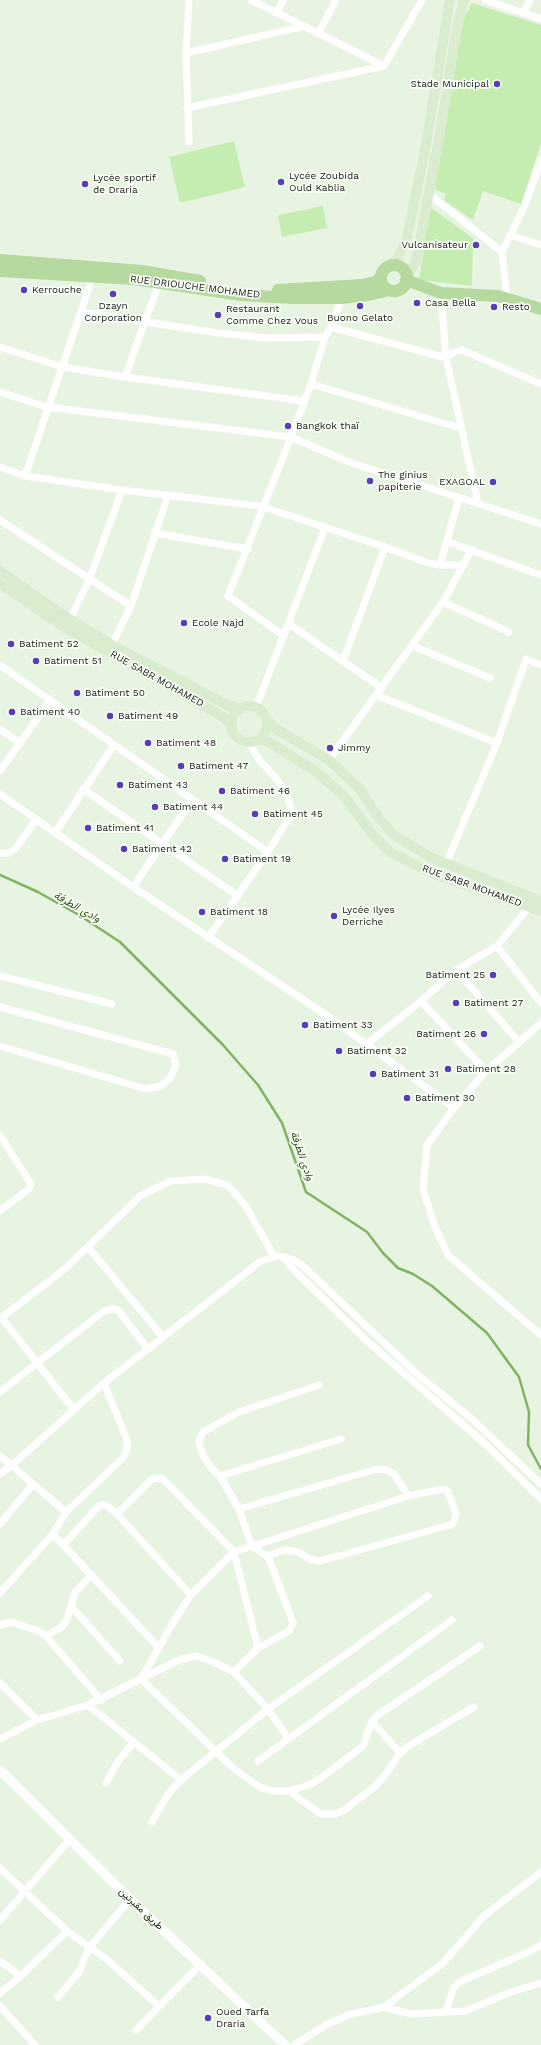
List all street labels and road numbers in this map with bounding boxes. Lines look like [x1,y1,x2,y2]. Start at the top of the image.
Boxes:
street label: RUE DRIOUCHE MOHAMED [129,273,261,301]
street label: RUE SABR MOHAMED [108,648,206,710]
street label: RUE SABR MOHAMED [421,862,523,910]
street label: طريق مقبرتين [116,1886,166,1932]

